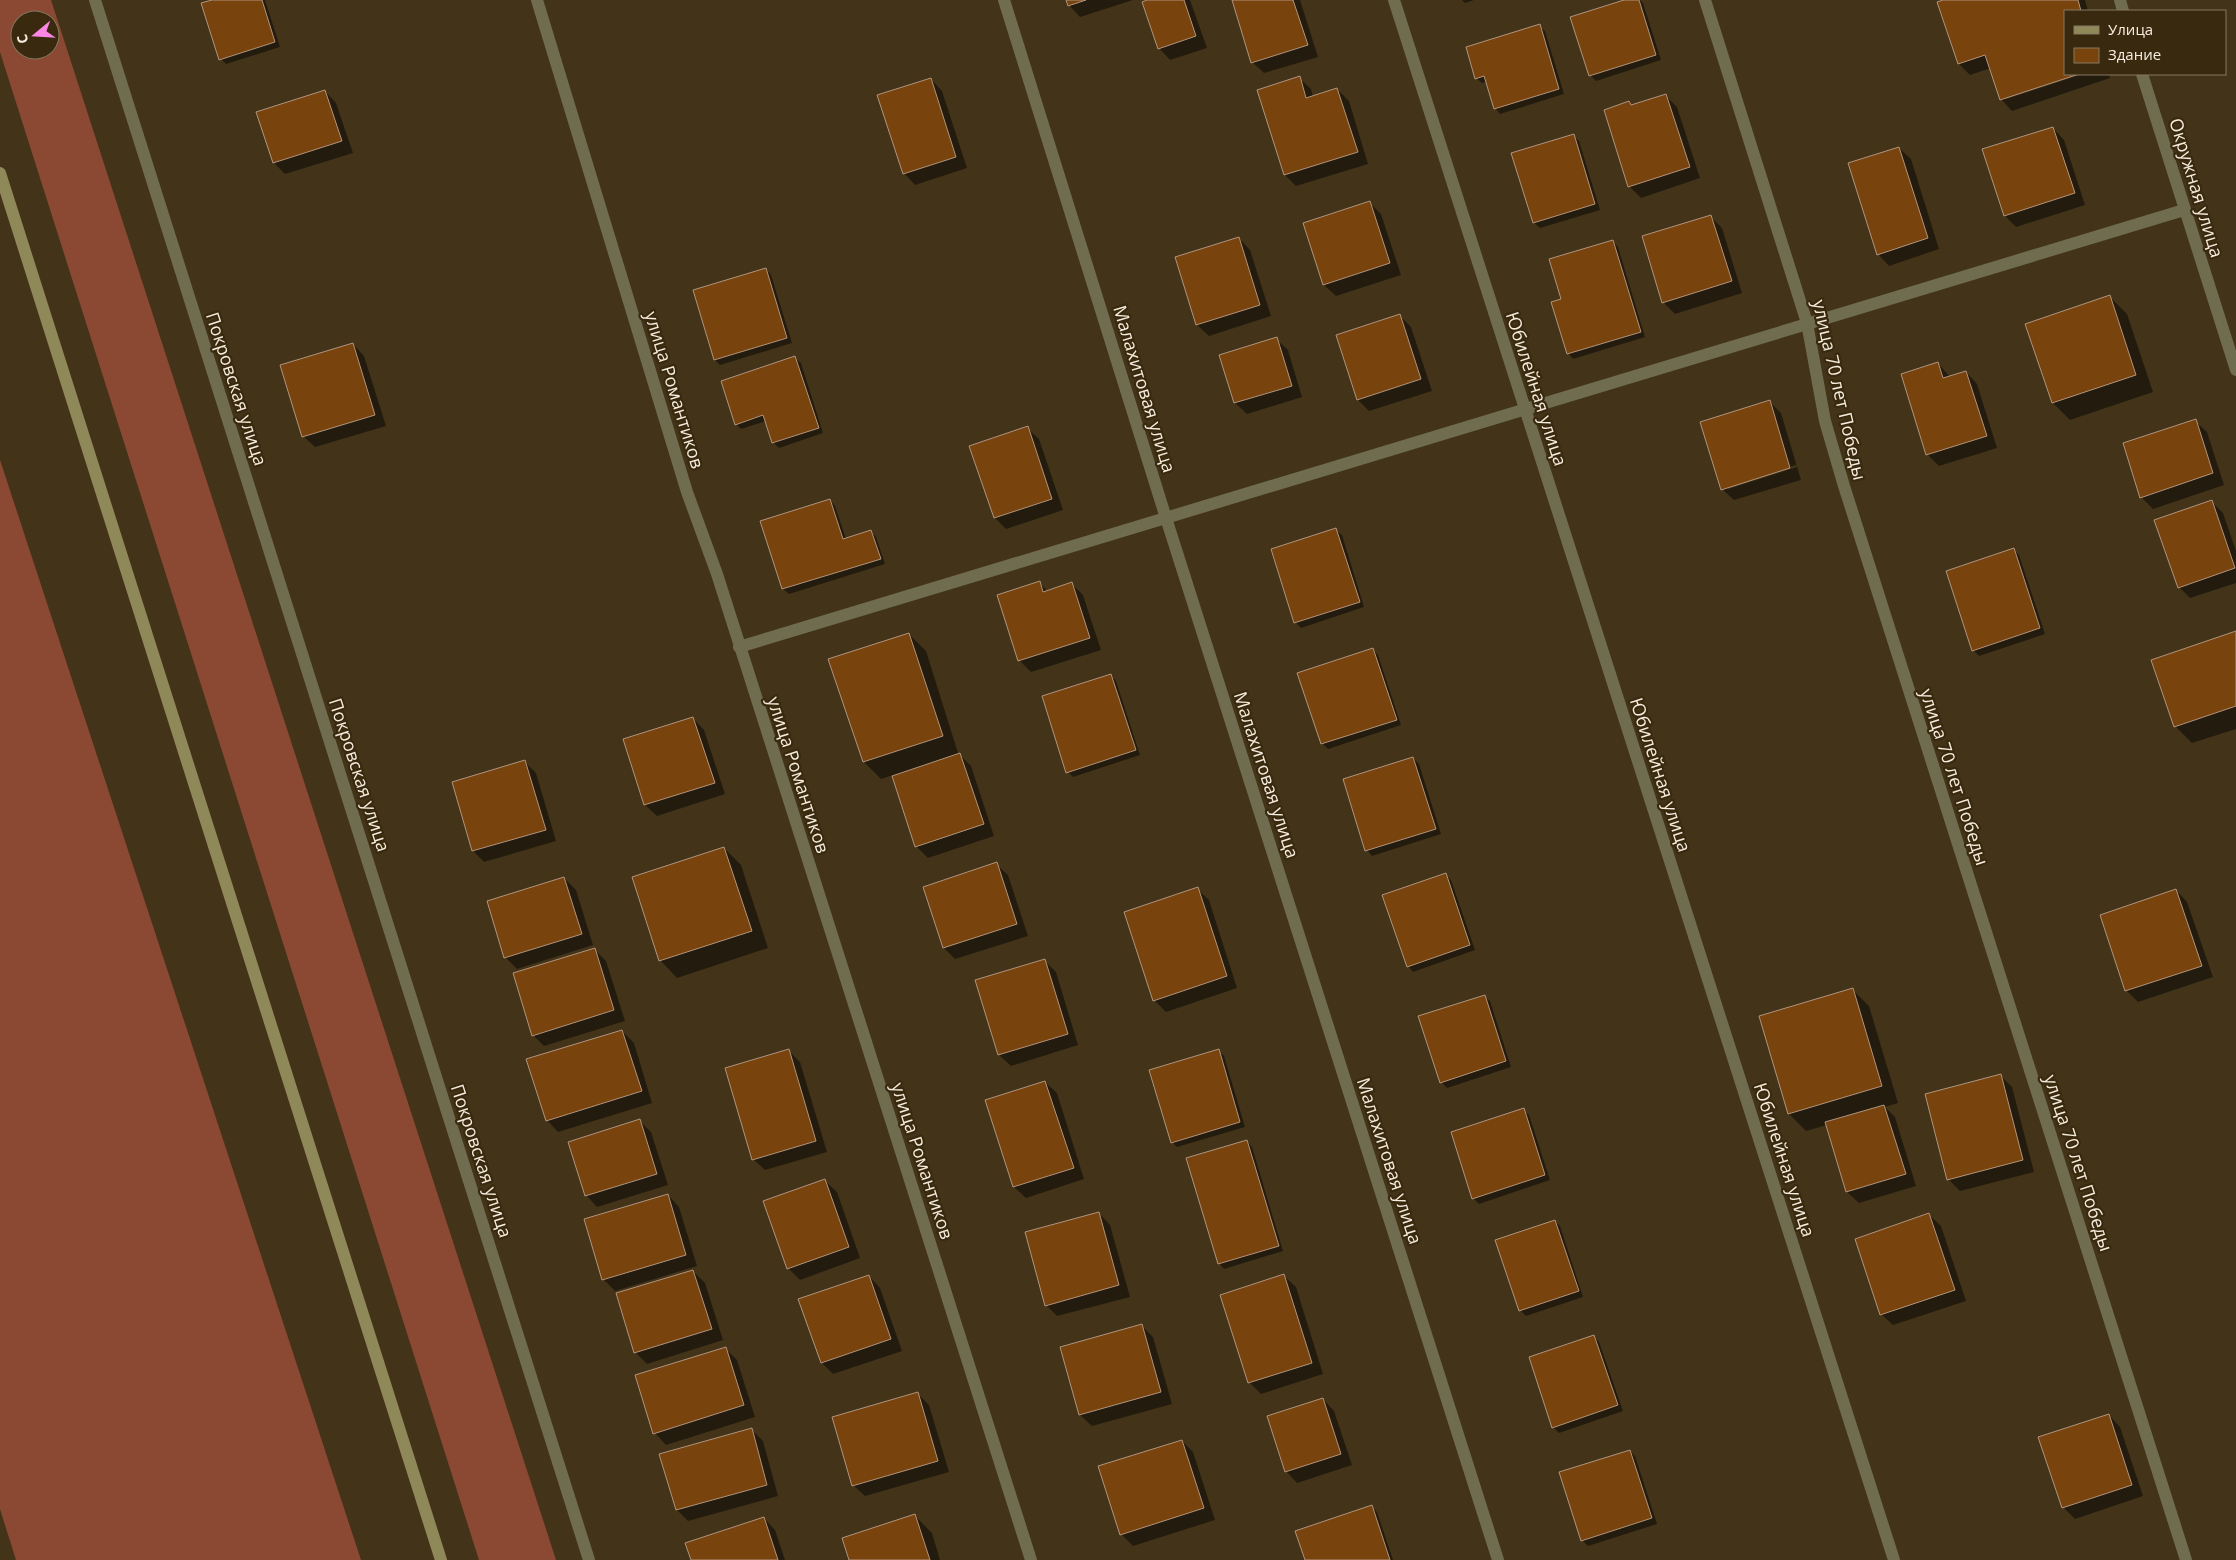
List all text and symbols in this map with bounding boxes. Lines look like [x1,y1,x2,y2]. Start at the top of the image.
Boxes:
north arrow [10,10,60,60]
legend [2064,10,2226,75]
text: Улица [2108,19,2153,39]
text: С [12,32,33,46]
text: Здание [2108,44,2161,64]
street label: Окружная улица [2164,115,2230,260]
street label: улица 70 лет Победы [1808,297,1872,482]
street label: Малахитовая улица [1108,302,1182,475]
street label: улица Романтиков [640,308,710,471]
street label: Юбилейная улица [1501,308,1573,469]
street label: Покровская улица [201,309,273,468]
street label: улица 70 лет Победы [1915,685,1995,868]
street label: Малахитовая улица [1229,688,1305,861]
street label: улица Романтиков [762,693,836,856]
street label: Юбилейная улица [1625,694,1697,855]
street label: Покровская улица [324,695,396,854]
street label: улица 70 лет Победы [2039,1071,2119,1254]
street label: Малахитовая улица [1352,1074,1428,1247]
street label: улица Романтиков [886,1079,960,1242]
street label: Юбилейная улица [1749,1079,1821,1240]
street label: Покровская улица [446,1081,518,1240]

